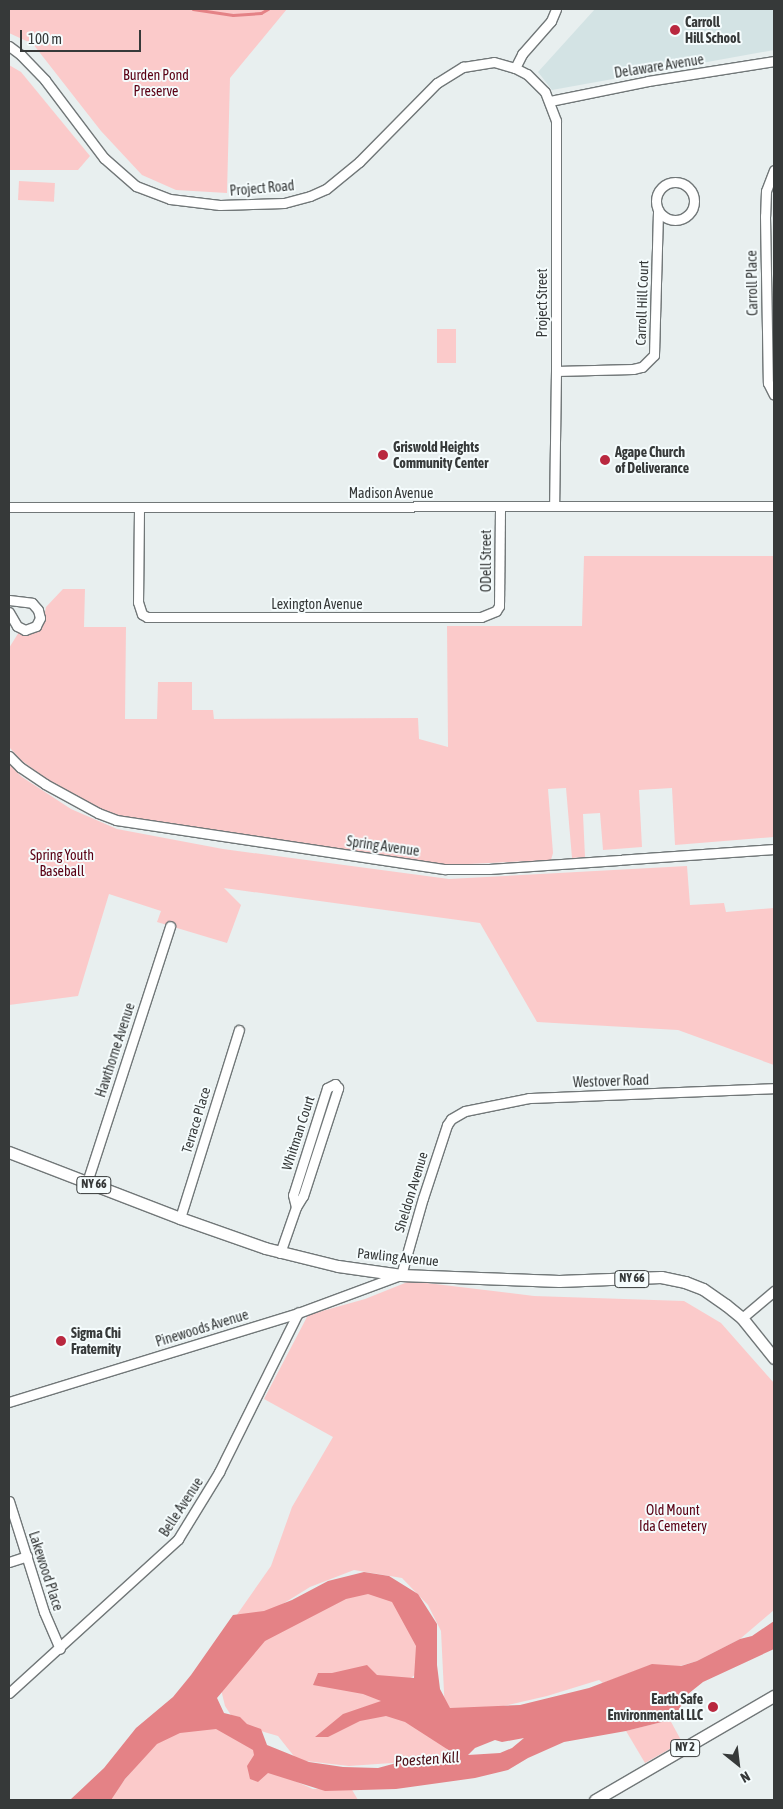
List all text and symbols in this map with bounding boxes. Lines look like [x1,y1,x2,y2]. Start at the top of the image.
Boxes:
place label: Carroll Hill School [685,14,740,46]
scale bar [22,20,144,52]
marker: Carroll Hill School [669,24,681,36]
text: 100 m [28,30,62,47]
street label: Delaware Avenue [613,51,705,81]
park label: Burden Pond Preserve [123,67,189,100]
street label: Project Road [229,177,295,199]
street label: Carroll Place [743,250,761,316]
street label: Carroll Hill Court [632,260,652,346]
street label: Project Street [534,269,550,337]
place label: Griswold Heights Community Center [393,439,488,472]
place label: Agape Church of Deliverance [615,444,689,477]
marker: Griswold Heights Community Center [377,449,389,461]
marker: Agape Church of Deliverance [599,454,611,466]
street label: Madison Avenue [349,485,433,501]
street label: ODell Street [478,530,494,592]
street label: Lexington Avenue [271,596,363,612]
street label: Spring Avenue [346,833,420,859]
park label: Spring Youth Baseball [30,847,94,880]
street label: Hawthorne Avenue [92,1001,138,1099]
street label: Westover Road [573,1071,649,1091]
street label: Terrace Place [178,1085,214,1155]
street label: Whitman Court [278,1094,318,1172]
street label: Sheldon Avenue [391,1150,431,1234]
road number: NY 66 [75,1176,113,1194]
street label: Pawling Avenue [356,1244,440,1270]
road number: NY 66 [613,1270,651,1288]
street label: Pinewoods Avenue [153,1306,251,1350]
place label: Sigma Chi Fraternity [71,1325,121,1358]
marker: Sigma Chi Fraternity [55,1335,67,1347]
street label: Belle Avenue [156,1474,206,1540]
park label: Old Mount Ida Cemetery [639,1502,707,1534]
street label: Lakewood Place [25,1529,67,1613]
place label: Earth Safe Environmental LLC [608,1691,703,1724]
marker: Earth Safe Environmental LLC [707,1701,719,1713]
road number: NY 2 [670,1739,700,1758]
north arrow [713,1739,763,1789]
water label: Poesten Kill [394,1748,460,1770]
text: N [738,1768,753,1786]

